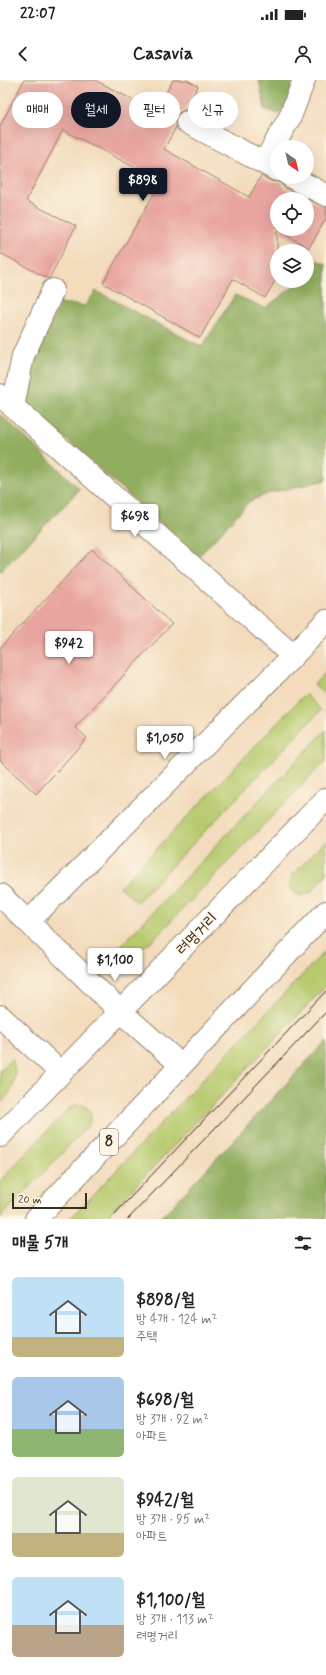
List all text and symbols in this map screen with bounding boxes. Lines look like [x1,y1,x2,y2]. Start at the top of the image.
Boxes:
text: 22:07 [20,4,55,24]
text: Casavia [133,42,193,66]
icon: back [12,43,34,65]
icon: person [292,43,314,65]
chip: 매매 [12,92,63,128]
chip: 월세 [71,92,121,128]
chip: 필터 [129,92,180,128]
chip: 신규 [188,92,238,128]
north arrow [270,140,314,184]
map controls [270,140,314,288]
pin: $898 [119,168,167,202]
text: $898 [128,172,158,189]
button: locate [270,192,314,236]
button: layers [270,244,314,288]
pin: $698 [111,504,159,538]
text: $698 [120,508,150,525]
pin: $942 [45,631,93,665]
text: $942 [54,635,84,652]
pin: $1,050 [132,726,198,760]
text: $1,050 [146,730,184,747]
street label: 려명거리 [172,908,222,960]
pin: $1,100 [82,948,148,982]
text: $1,100 [97,952,133,969]
road number: 8 [100,1129,118,1155]
scale bar [12,1191,87,1210]
text: 20 m [18,1193,41,1207]
text: 매물 5개 [12,1232,68,1254]
icon: filters [292,1232,314,1254]
text: $898/월 [136,1289,195,1311]
icon: home [44,1293,92,1341]
text: 방 4개 · 124 m² [136,1311,217,1328]
text: 주택 [136,1328,157,1345]
text: $698/월 [136,1389,194,1411]
icon: home [44,1393,92,1441]
text: 방 3개 · 92 m² [136,1411,209,1428]
text: 아파트 [136,1428,167,1445]
text: $942/월 [136,1489,194,1511]
icon: home [44,1493,92,1541]
text: 방 3개 · 95 m² [136,1511,210,1528]
text: 아파트 [136,1528,167,1545]
text: $1,100/월 [136,1589,205,1611]
icon: home [44,1593,92,1641]
text: 방 3개 · 113 m² [136,1611,213,1628]
text: 려명거리 [136,1628,178,1645]

